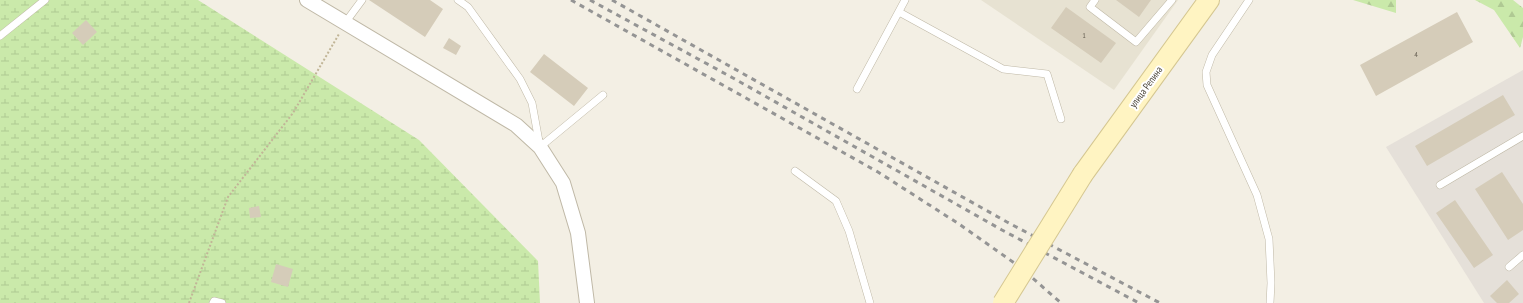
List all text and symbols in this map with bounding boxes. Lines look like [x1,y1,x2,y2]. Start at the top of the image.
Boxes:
house number: 1 [1082,30,1086,40]
house number: 4 [1414,49,1418,59]
street label: улица Репина [1127,64,1165,110]

